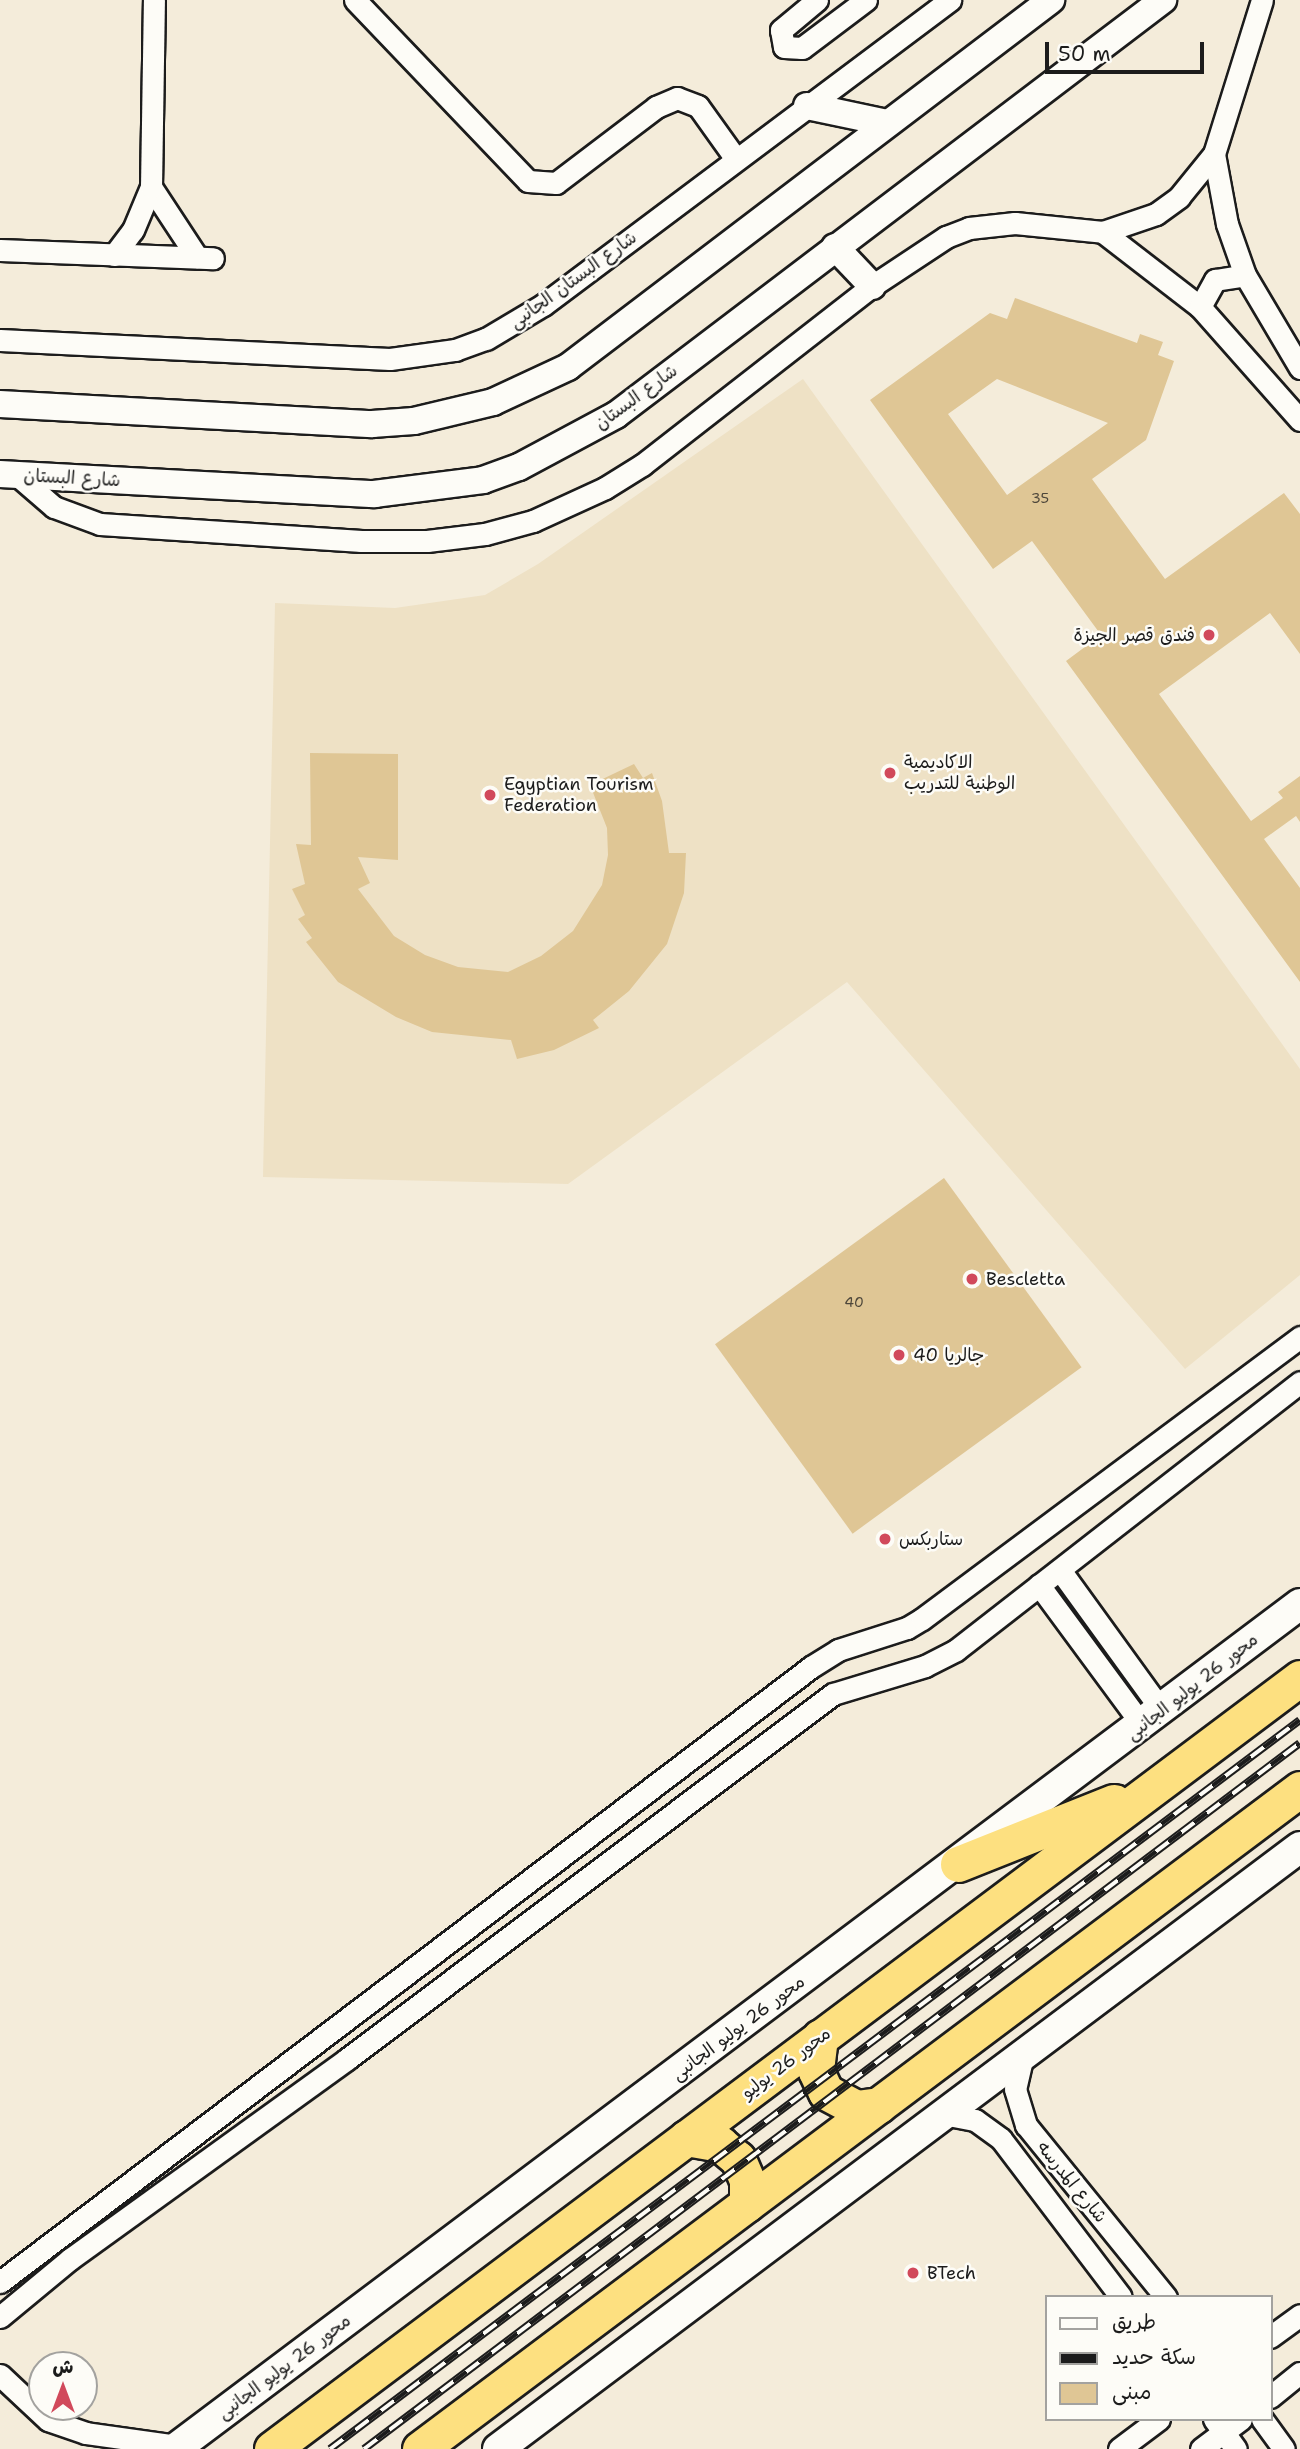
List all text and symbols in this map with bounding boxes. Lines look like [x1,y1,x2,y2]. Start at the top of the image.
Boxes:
scale bar [1048,28,1207,72]
text: 50 m [1058,40,1111,68]
street label: شارع البستان الجانبى [505,227,641,333]
street label: شارع البستان [590,360,682,434]
street label: شارع البستان [23,465,121,491]
house number: 35 [1031,490,1049,506]
place label: فندق قصر الجيزة [1074,624,1195,646]
marker: فندق قصر الجيزة [1201,627,1217,643]
place label: الاكاديمية الوطنية للتدريب [904,752,1015,794]
marker: الاكاديمية الوطنية للتدريب [882,765,898,781]
place label: Egyptian Tourism Federation [504,774,653,816]
marker: Egyptian Tourism Federation [482,787,498,803]
place label: Bescletta [986,1268,1065,1290]
marker: Bescletta [964,1271,980,1287]
house number: 40 [844,1294,864,1310]
place label: جالريا 40 [913,1344,984,1366]
marker: جالريا 40 [891,1347,907,1363]
place label: ستاربكس [899,1528,963,1550]
marker: ستاربكس [877,1531,893,1547]
street label: محور 26 يوليو الجانبى [1122,1629,1262,1745]
street label: محور 26 يوليو الجانبى [667,1971,809,2085]
street label: محور 26 يوليو [737,2022,835,2104]
street label: شارع المدرسه [1033,2137,1111,2227]
place label: BTech [927,2262,976,2284]
marker: BTech [905,2265,921,2281]
legend [1044,2295,1272,2421]
text: طريق [1112,2308,1156,2336]
street label: محور 26 يوليو الجانبى [213,2310,355,2424]
text: سكة حديد [1112,2343,1196,2371]
north arrow [28,2351,98,2421]
text: ش [53,2354,73,2379]
text: مبنى [1112,2378,1151,2406]

